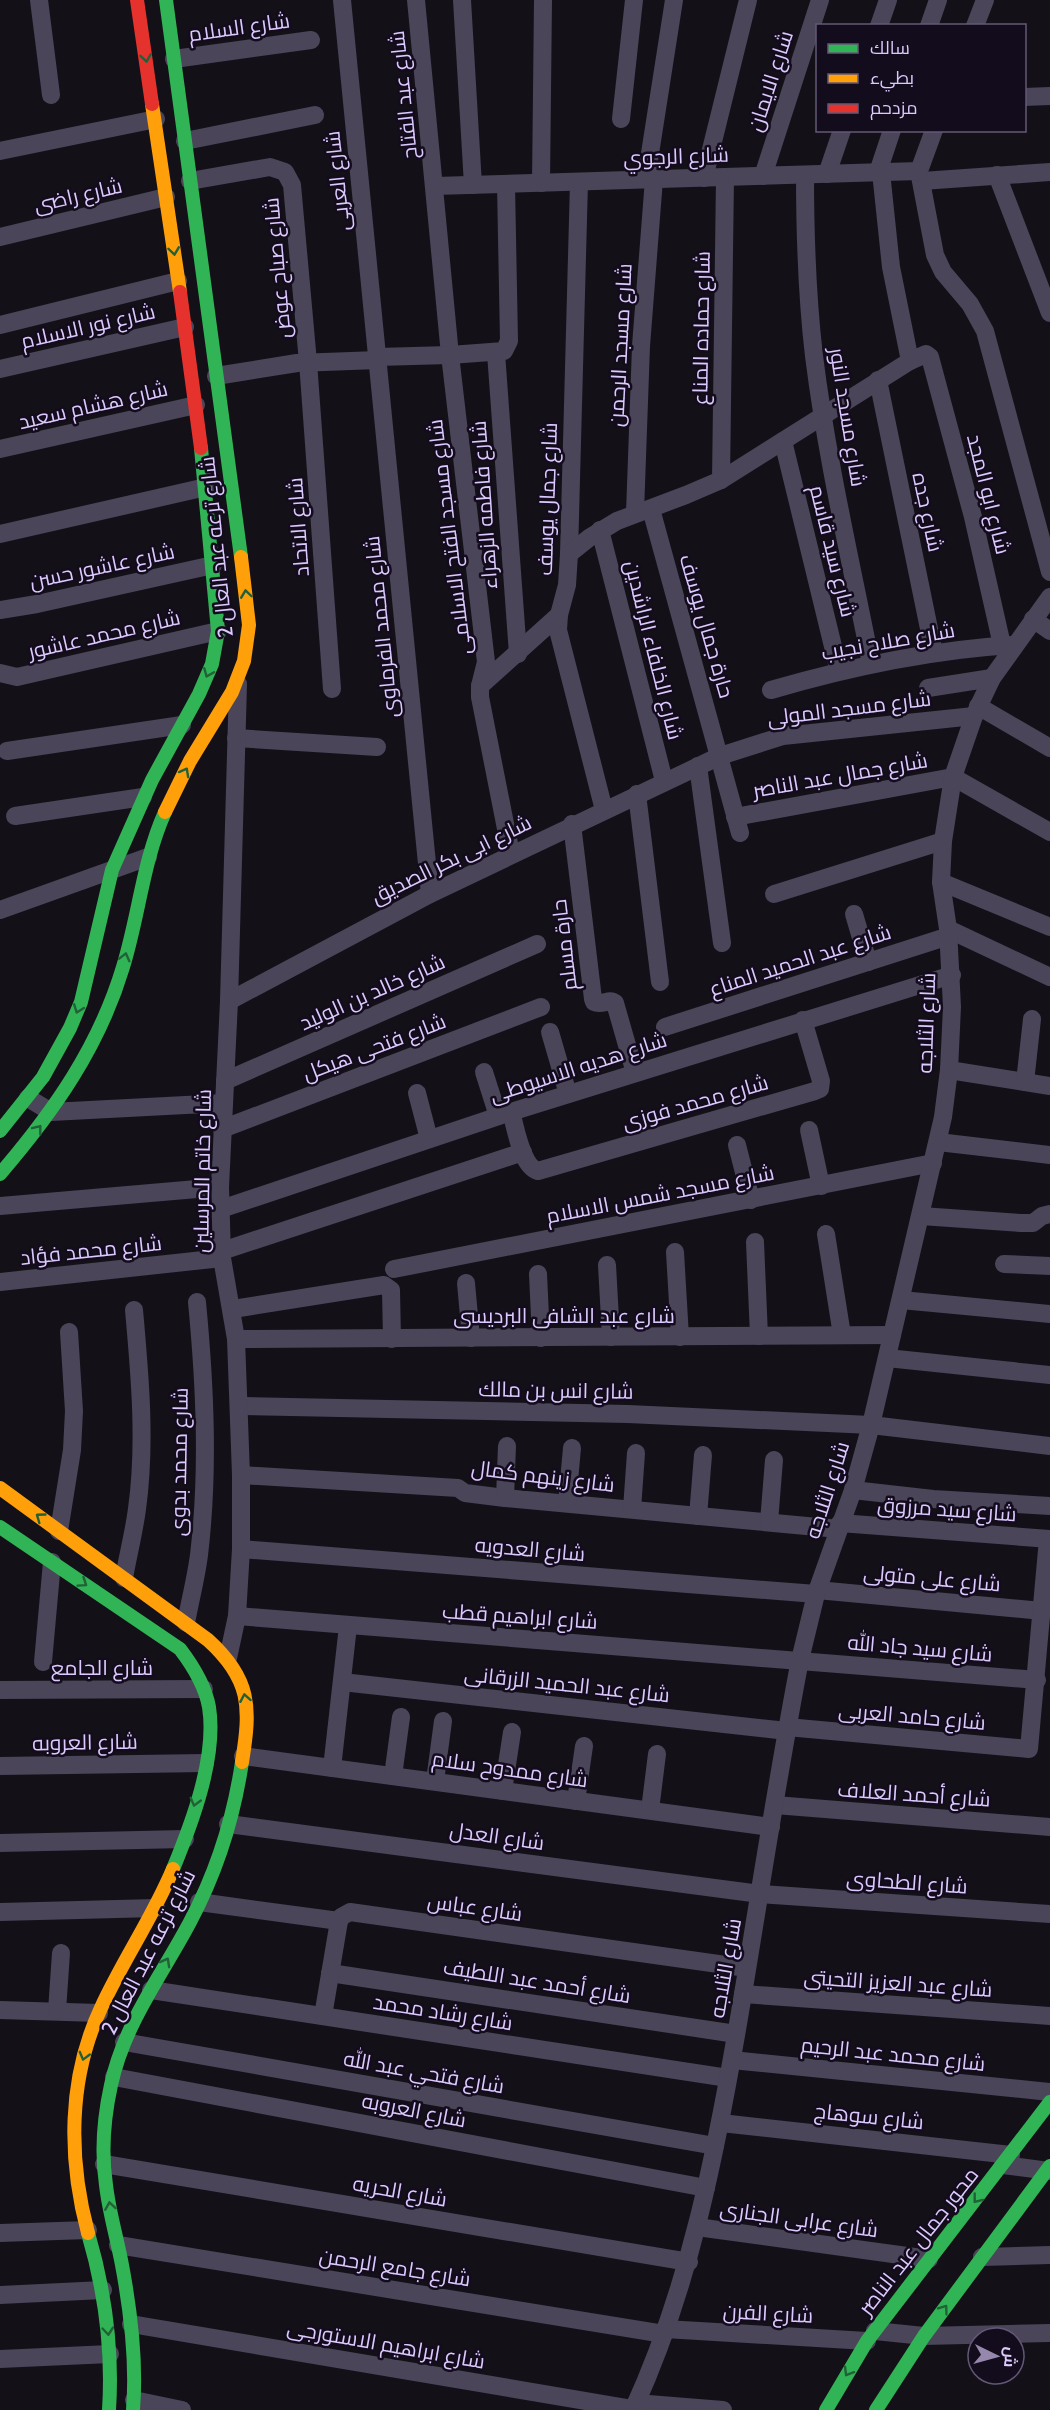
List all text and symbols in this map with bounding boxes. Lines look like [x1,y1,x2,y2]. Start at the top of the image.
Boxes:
street label: شارع السلام [187,8,292,48]
legend [816,24,1026,132]
street label: شارع الايمان [742,27,800,135]
street label: شارع عبد الفتاح [384,29,424,161]
text: سالك [870,37,910,59]
one-way arrow [140,53,152,62]
text: بطيء [870,67,914,92]
text: مزدحم [870,97,918,120]
street label: شارع العربى [319,129,357,232]
street label: شارع الرجوي [623,142,729,174]
street label: شارع راضى [31,173,125,219]
street label: شارع صباح عوض [258,196,298,340]
one-way arrow [167,246,179,255]
street label: شارع حماده المناع [687,251,717,405]
street label: شارع مسجد الرحمن [603,263,639,428]
street label: شارع نور الاسلام [18,298,158,356]
street label: شارع مسجد النور [823,345,871,489]
street label: شارع هشام سعيد [16,376,171,436]
street label: شارع مسجد الفتح الاسلامى [422,418,478,656]
street label: شارع فاطمه الزهراء [466,420,504,590]
street label: شارع جمال يوسف [532,422,564,576]
street label: شارع ابو المجد [960,431,1016,557]
street label: شارع ترعه عبد العال 2 [194,455,240,639]
street label: شارع جده [905,470,949,554]
street label: شارع الاتحاد [282,477,316,577]
street label: شارع سيد قاسم [803,482,861,620]
street label: شارع محمد الفرماوى [359,535,405,719]
street label: شارع عاشور حسن [27,538,177,596]
street label: حارة جمال يوسف [674,551,739,701]
street label: شارع الخلفاء الراشدين [618,558,688,743]
one-way arrow [240,589,253,598]
street label: شارع محمد عاشور [25,604,183,666]
street label: شارع صلاح نجيب [819,617,957,667]
one-way arrow [203,666,215,677]
street label: شارع مسجد المولى [766,686,933,732]
street label: شارع جمال عبد الناصر [750,747,930,805]
one-way arrow [177,768,189,779]
street label: شارع ابى بكر الصديق [367,809,536,910]
street label: حارة مسلم [546,897,584,992]
street label: شارع عبد الحميد المناع [706,919,895,1003]
street label: شارع خالد بن الوليد [295,949,449,1037]
one-way arrow [118,952,131,962]
street label: شارع الثلاجه [912,972,942,1074]
one-way arrow [73,1003,85,1014]
street label: شارع فتحى هيكل [299,1008,450,1088]
street label: شارع هديه الاسيوطى [486,1027,670,1109]
street label: شارع محمد فوزى [619,1069,772,1137]
street label: شارع خاتم المرسلين [188,1089,218,1253]
one-way arrow [30,1125,41,1136]
street label: شارع مسجد شمس الاسلام [544,1160,777,1230]
street label: شارع محمد فؤاد [19,1230,163,1272]
street label: شارع عبد الشافى البرديسى [453,1303,675,1330]
street label: شارع انس بن مالك [478,1376,634,1406]
street label: شارع محمد بدوى [165,1387,195,1537]
street label: شارع الثلاجه [800,1438,856,1542]
street label: شارع زينهم كمال [470,1455,616,1499]
street label: شارع سيد مرزوق [876,1492,1018,1528]
one-way arrow [35,1513,46,1524]
street label: شارع العدويه [474,1532,586,1568]
street label: شارع على متولى [862,1560,1002,1598]
one-way arrow [76,1576,87,1587]
street label: شارع ابراهيم قطب [441,1598,599,1636]
street label: شارع سيد جاد الله [846,1628,994,1669]
street label: شارع الجامع [51,1655,153,1682]
street label: شارع عبد الحميد الزرقانى [463,1661,671,1709]
one-way arrow [239,1693,252,1703]
street label: شارع حامد العربى [837,1697,987,1737]
street label: شارع العروبه [32,1729,138,1757]
street label: شارع ممدوح سلام [430,1746,590,1794]
street label: شارع أحمد العلاف [836,1776,991,1814]
one-way arrow [190,1796,202,1806]
street label: شارع العدل [448,1817,546,1857]
street label: شارع ترعه عبد العال 2 [96,1865,202,2040]
street label: شارع الطحاوى [845,1865,969,1901]
street label: شارع عباس [426,1888,524,1928]
street label: شارع الثلاجه [704,1916,748,2020]
street label: شارع أحمد عبد اللطيف [441,1954,632,2010]
one-way arrow [159,1958,171,1968]
street label: شارع عبد العزيز التحيتى [803,1964,993,2004]
street label: شارع رشاد محمد [371,1989,515,2037]
street label: شارع محمد عبد الرحيم [799,2032,987,2078]
street label: شارع فتحي عبد الله [341,2045,506,2102]
one-way arrow [79,2050,91,2061]
street label: شارع العروبه [359,2088,468,2134]
street label: شارع سوهاج [813,2098,925,2136]
street label: محور جمال عبد الناصر [852,2162,984,2321]
street label: شارع الحريه [351,2170,449,2214]
one-way arrow [974,2192,985,2203]
street label: شارع عرابى الجنارى [718,2196,880,2244]
one-way arrow [105,2202,117,2211]
street label: شارع جامع الرحمن [317,2243,472,2293]
street label: شارع الفرن [722,2298,814,2330]
one-way arrow [937,2305,948,2316]
street label: شارع ابراهيم الاستورجى [285,2314,487,2376]
one-way arrow [102,2326,115,2335]
north arrow [966,2326,1026,2386]
text: ش [1000,2346,1021,2368]
one-way arrow [844,2366,856,2376]

